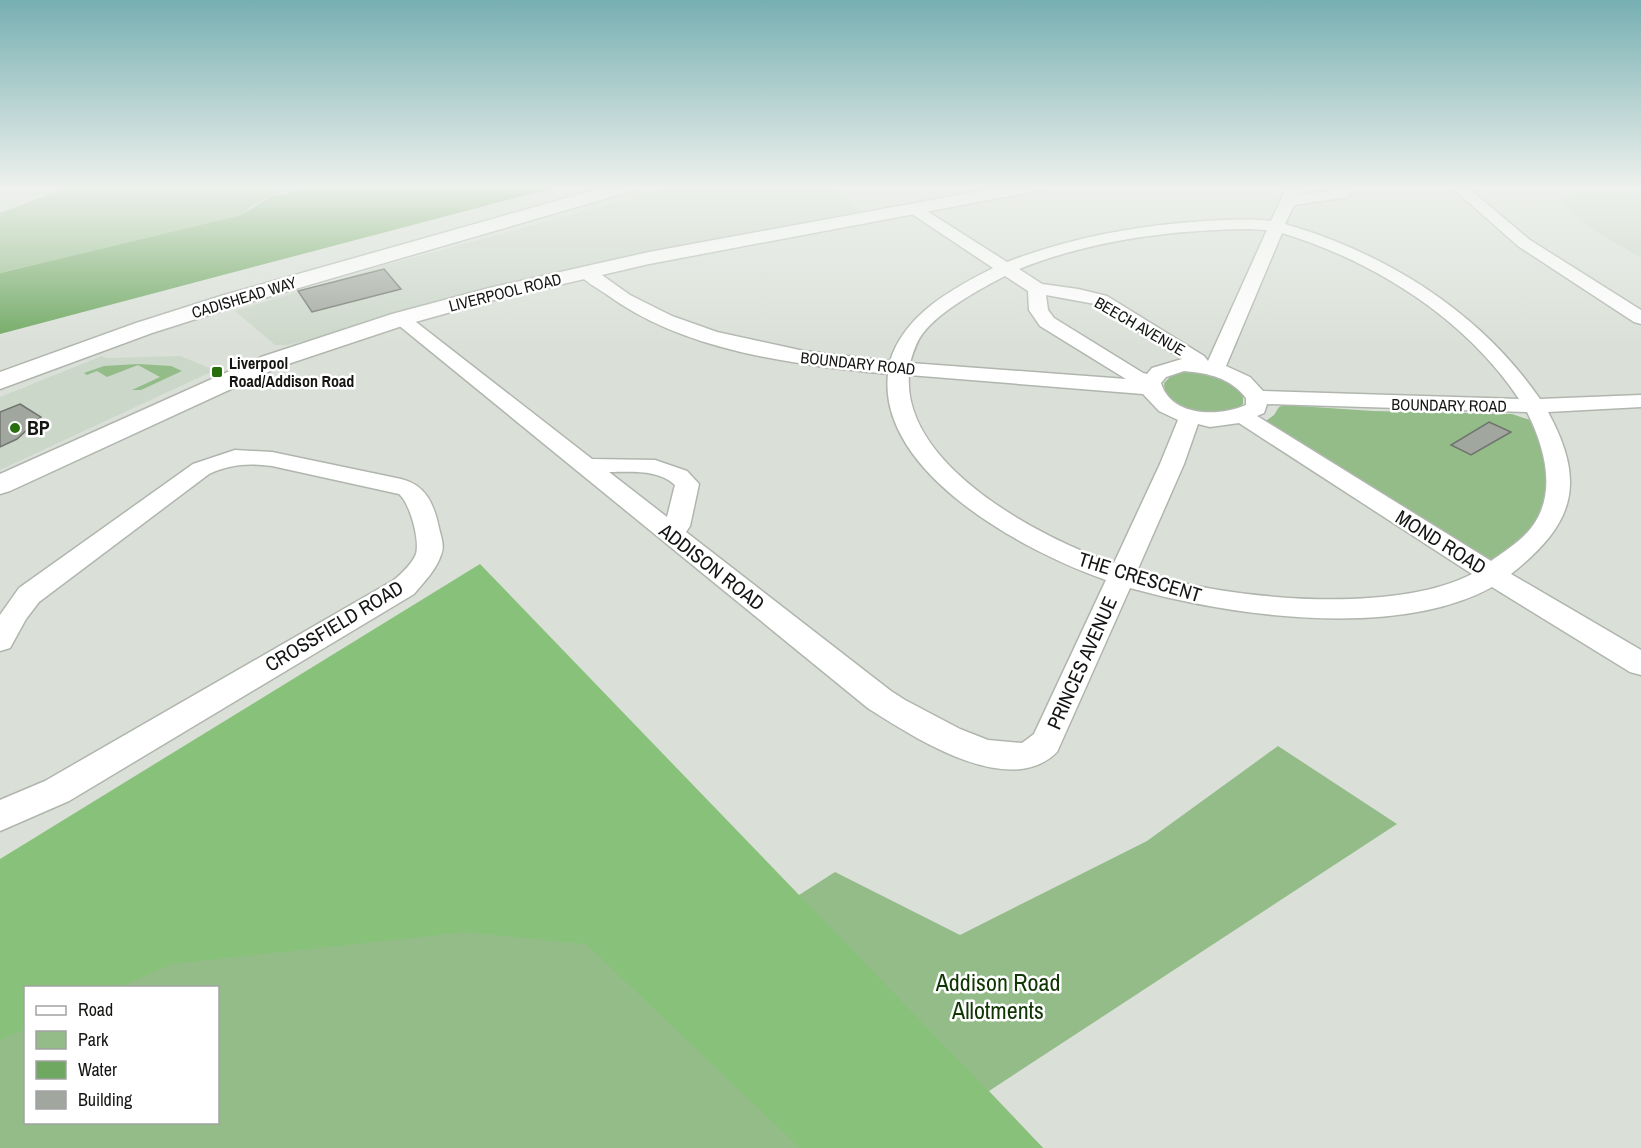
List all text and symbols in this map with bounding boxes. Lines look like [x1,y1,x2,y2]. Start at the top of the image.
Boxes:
street label: LIVERPOOL ROAD [446,267,564,317]
street label: CADISHEAD WAY [189,271,299,323]
street label: BEECH AVENUE [1091,291,1189,361]
street label: BOUNDARY ROAD [799,346,917,380]
place label: Liverpool Road/Addison Road [229,352,354,392]
marker: Liverpool Road/Addison Road [210,365,224,379]
street label: BOUNDARY ROAD [1391,393,1507,417]
place label: BP [27,414,50,441]
marker: BP [8,421,22,435]
street label: MOND ROAD [1391,503,1492,580]
street label: ADDISON ROAD [653,516,771,616]
street label: THE CRESCENT [1075,545,1205,608]
street label: CROSSFIELD ROAD [260,574,408,678]
street label: PRINCES AVENUE [1040,592,1123,734]
park label: Addison Road Allotments [935,966,1060,1026]
legend [24,986,219,1124]
text: Road [78,997,113,1022]
text: Park [78,1027,109,1052]
text: Water [78,1057,117,1082]
text: Building [78,1087,133,1112]

